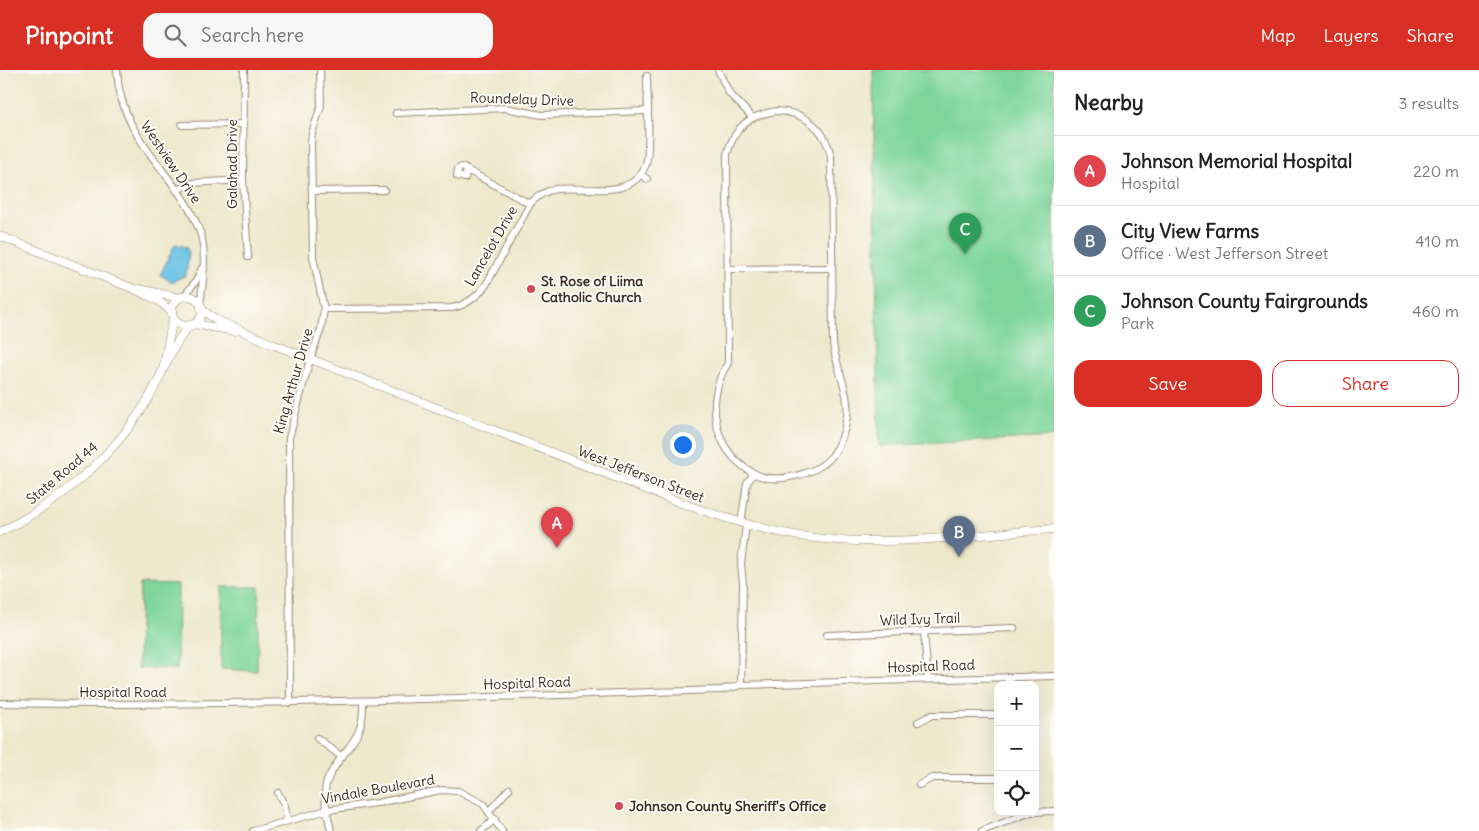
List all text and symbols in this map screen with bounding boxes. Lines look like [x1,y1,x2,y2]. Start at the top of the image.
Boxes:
search box [143,13,493,58]
text: Pinpoint [25,20,113,50]
icon: search [161,21,189,49]
text: Search here [201,23,304,47]
text: Map [1260,24,1295,47]
text: Layers [1323,24,1379,47]
text: Share [1407,24,1454,47]
street label: Roundelay Drive [470,88,574,110]
text: Nearby [1074,89,1144,116]
text: 3 results [1399,93,1459,113]
street label: Westview Drive [137,117,205,207]
street label: Galahad Drive [223,119,241,209]
text: Johnson Memorial Hospital [1121,149,1352,173]
text: A [1085,161,1095,181]
text: 220 m [1413,161,1459,181]
text: Hospital [1121,173,1180,193]
street label: Lancelot Drive [461,202,521,290]
pin: C [949,213,981,254]
text: City View Farms [1121,219,1259,243]
text: B [1085,231,1095,251]
text: 410 m [1415,231,1459,251]
text: Office · West Jefferson Street [1121,243,1328,263]
place label: St. Rose of Liima Catholic Church [541,272,643,306]
marker: St. Rose of Liima Catholic Church [525,283,537,295]
text: Johnson County Fairgrounds [1121,289,1368,313]
text: C [1085,301,1095,321]
text: 460 m [1412,301,1459,321]
text: Park [1121,313,1154,333]
street label: King Arthur Drive [269,326,317,436]
button: Save [1074,360,1262,407]
button: Share [1272,360,1459,407]
your location [670,432,696,458]
street label: State Road 44 [22,438,102,508]
street label: West Jefferson Street [575,442,707,507]
pin: A [541,507,573,548]
pin: B [943,516,975,557]
street label: Wild Ivy Trail [880,609,960,629]
street label: Hospital Road [887,655,975,677]
street label: Hospital Road [483,672,571,694]
map controls [994,681,1039,816]
button: + [994,681,1039,726]
street label: Hospital Road [79,683,167,701]
button: − [994,726,1039,771]
street label: Vindale Boulevard [320,770,436,808]
button: locate [994,771,1039,816]
place label: Johnson County Sheriff's Office [629,797,827,815]
marker: Johnson County Sheriff's Office [613,800,625,812]

